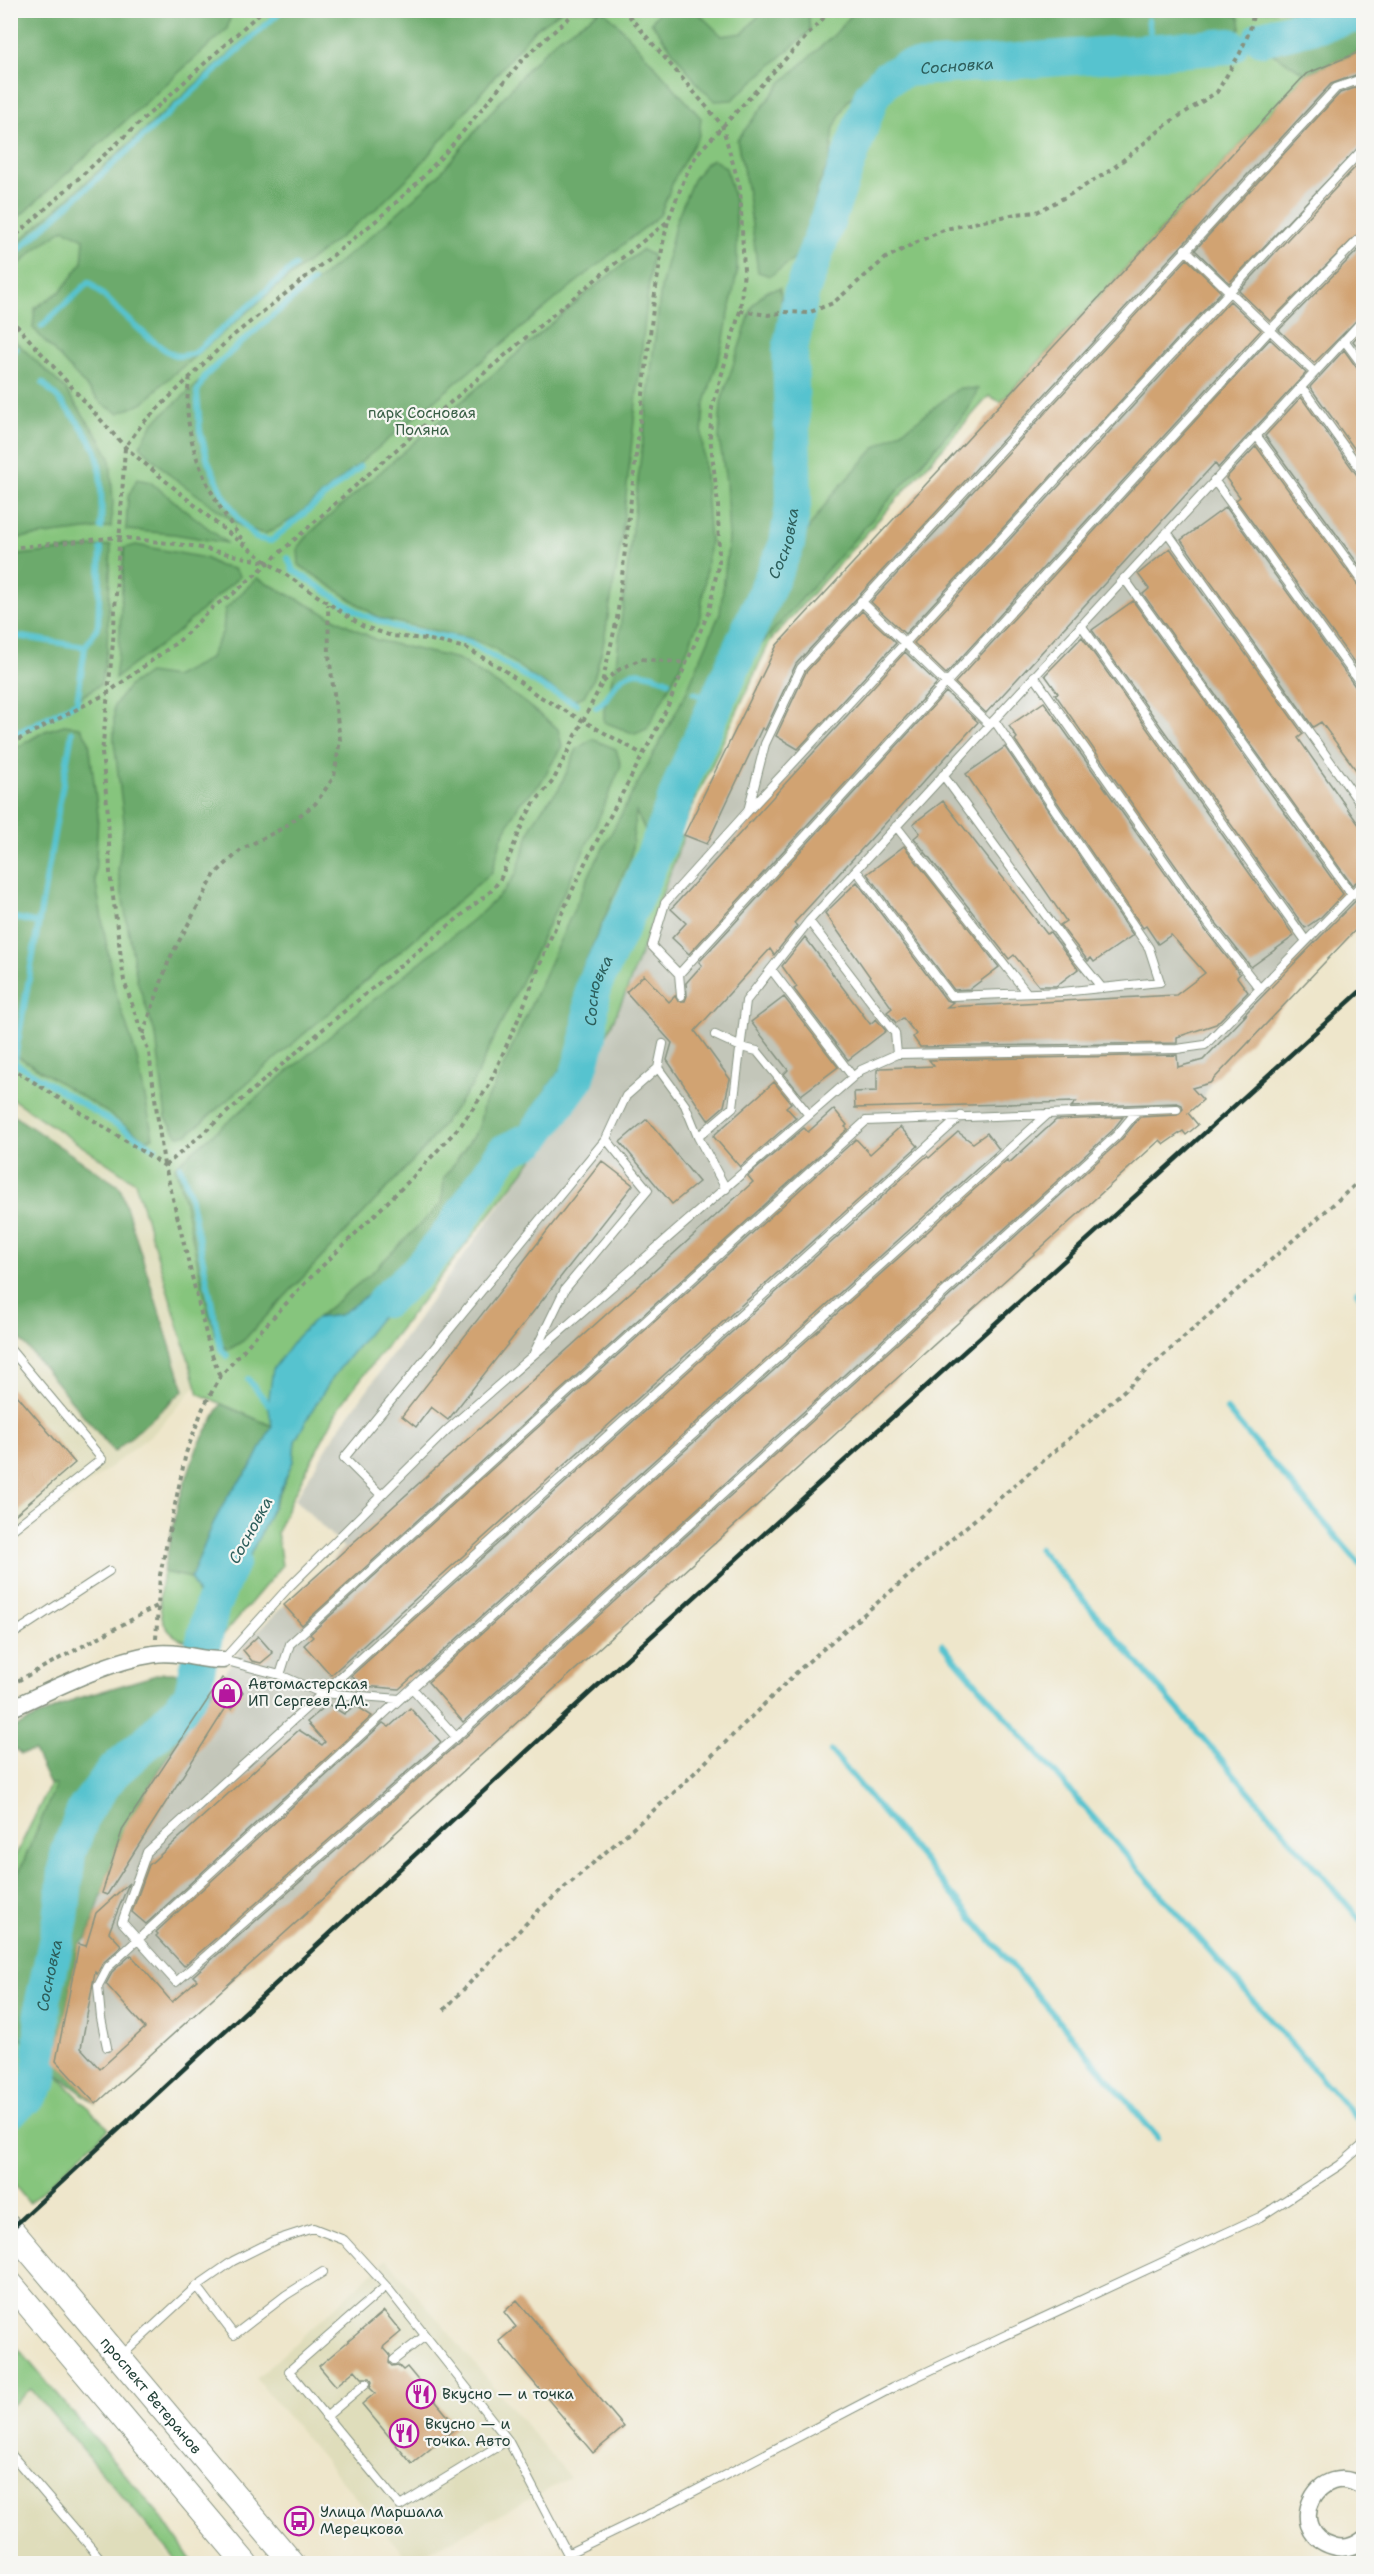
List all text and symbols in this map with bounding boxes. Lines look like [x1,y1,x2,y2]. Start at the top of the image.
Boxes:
water label: Сосновка [920,53,995,79]
park label: парк Сосновая Поляна [368,403,476,440]
water label: Сосновка [763,506,803,582]
water label: Сосновка [580,952,618,1027]
water label: Сосновка [223,1493,277,1567]
place label: Автомастерская ИП Сергеев Д.М. [248,1674,369,1711]
shop icon: Автомастерская ИП Сергеев Д.М. [211,1677,243,1709]
water label: Сосновка [33,1937,67,2012]
street label: проспект Ветеранов [96,2333,206,2458]
restaurant icon: Вкусно — и точка [405,2378,437,2410]
place label: Вкусно — и точка [442,2384,575,2404]
place label: Вкусно — и точка. Авто [425,2414,511,2451]
restaurant icon: Вкусно — и точка. Авто [388,2417,420,2449]
place label: Улица Маршала Мерецкова [320,2502,444,2539]
bus stop icon: Улица Маршала Мерецкова [283,2505,315,2537]

